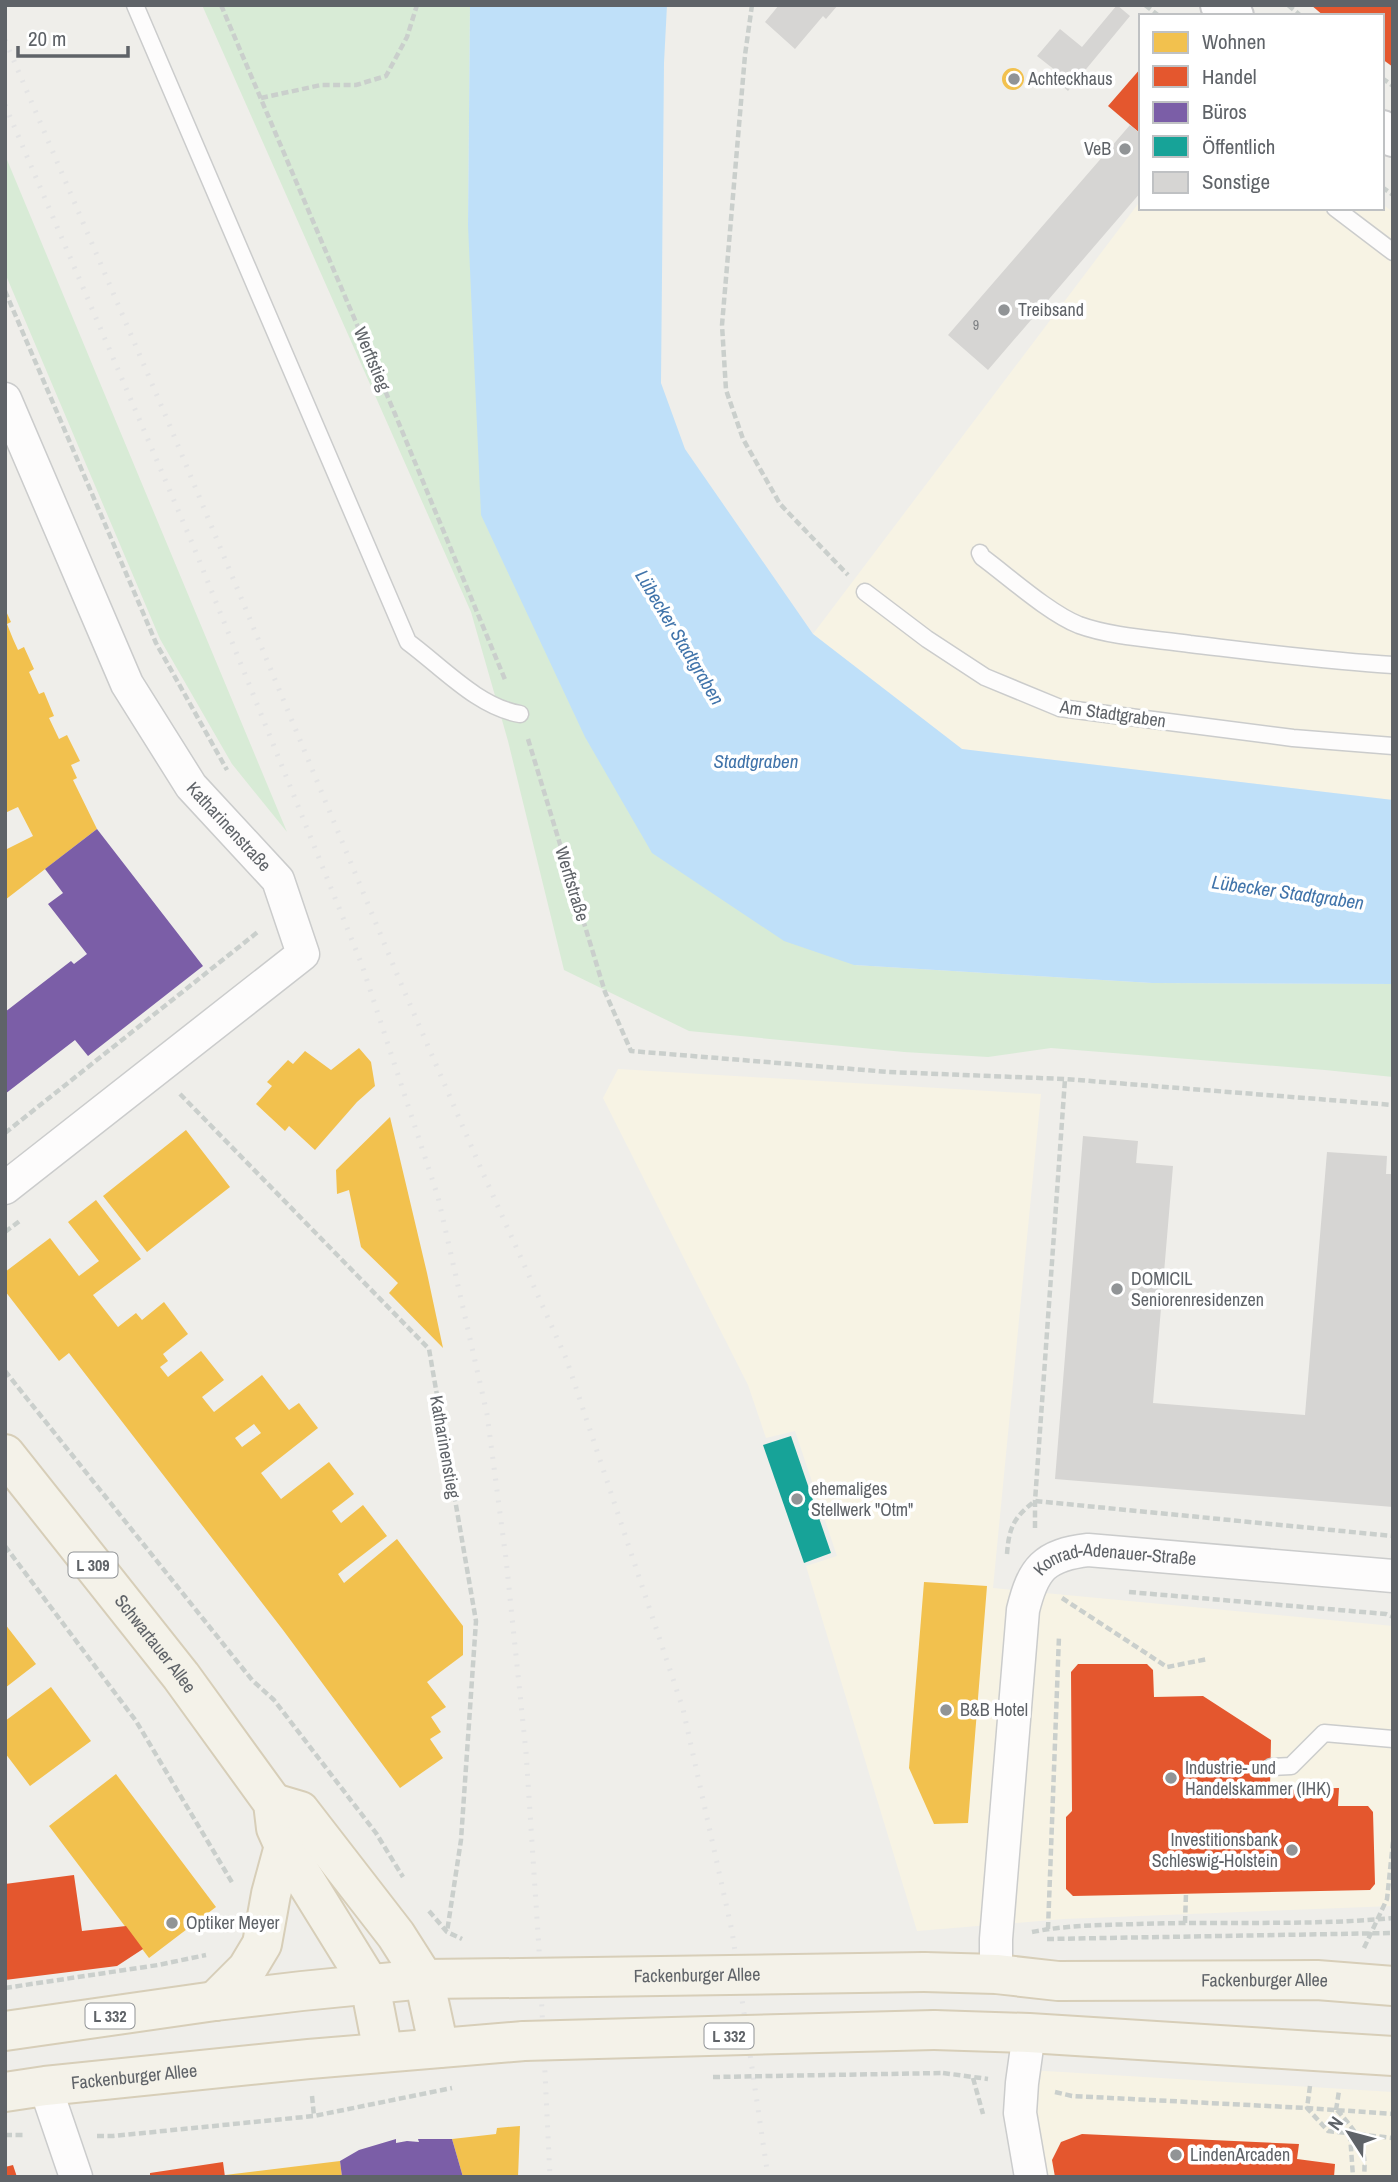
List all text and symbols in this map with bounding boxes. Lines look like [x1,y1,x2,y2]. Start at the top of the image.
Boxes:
scale bar [18,14,128,58]
legend [1139,14,1384,210]
text: 20 m [28,24,66,53]
text: Wohnen [1202,27,1266,56]
text: Handel [1202,62,1257,91]
place label: Achteckhaus [1027,66,1113,91]
marker: Achteckhaus [1006,71,1022,87]
text: Büros [1202,97,1247,126]
text: Öffentlich [1202,132,1275,161]
place label: VeB [1084,136,1111,161]
marker: VeB [1117,141,1133,157]
text: Sonstige [1202,167,1270,196]
place label: Treibsand [1018,297,1084,322]
marker: Treibsand [996,302,1012,318]
house number: 9 [973,316,979,334]
street label: Werftstieg [348,323,397,395]
water label: Lübecker Stadtgraben [629,565,731,709]
street label: Am Stadtgraben [1058,694,1168,733]
water label: Stadtgraben [714,748,798,774]
street label: Katharinenstraße [181,776,277,877]
street label: Werftstraße [549,843,596,924]
water label: Lübecker Stadtgraben [1210,868,1366,916]
place label: DOMICIL Seniorenresidenzen [1131,1266,1264,1312]
marker: DOMICIL Seniorenresidenzen [1109,1281,1125,1297]
street label: Katharinenstieg [424,1393,467,1501]
place label: ehemaliges Stellwerk "Otm" [811,1476,913,1522]
marker: ehemaliges Stellwerk "Otm" [789,1491,805,1507]
street label: Konrad-Adenauer-Straße [1027,1537,1197,1581]
road number: L 309 [68,1553,118,1578]
street label: Schwartauer Allee [109,1589,202,1698]
place label: B&B Hotel [960,1697,1028,1722]
marker: B&B Hotel [938,1702,954,1718]
place label: Industrie- und Handelskammer (IHK) [1185,1755,1331,1801]
marker: Industrie- und Handelskammer (IHK) [1163,1770,1179,1786]
place label: Investitionsbank Schleswig-Holstein [1152,1827,1279,1873]
marker: Investitionsbank Schleswig-Holstein [1284,1842,1300,1858]
place label: Optiker Meyer [186,1910,280,1935]
marker: Optiker Meyer [164,1915,180,1931]
street label: Fackenburger Allee [633,1961,760,1988]
street label: Fackenburger Allee [1201,1967,1329,1993]
road number: L 332 [86,2004,134,2028]
road number: L 332 [704,2024,754,2048]
street label: Fackenburger Allee [70,2058,198,2095]
north arrow [1314,2098,1384,2168]
text: N [1321,2111,1349,2135]
place label: LindenArcaden [1190,2142,1290,2167]
marker: LindenArcaden [1168,2147,1184,2163]

